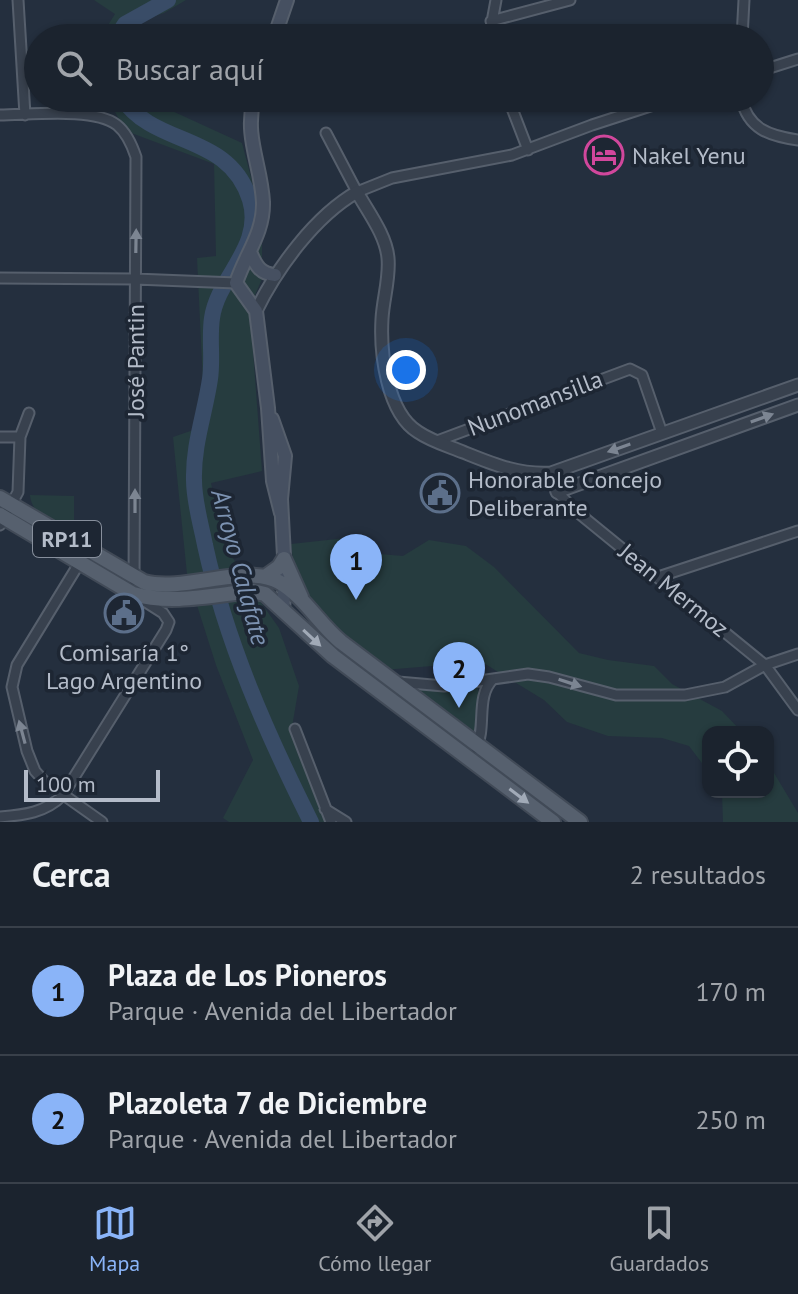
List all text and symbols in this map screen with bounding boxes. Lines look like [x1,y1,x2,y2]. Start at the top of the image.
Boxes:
search box [24,24,774,112]
icon: search [52,46,96,90]
text: Buscar aquí [116,49,264,88]
hotel icon: Nakel Yenu [583,134,625,176]
place label: Nakel Yenu [632,140,746,171]
one-way arrow [130,228,142,253]
street label: José Pantin [120,304,151,419]
your location [386,350,426,390]
street label: Nunomansilla [463,363,607,443]
one-way arrow [751,411,775,424]
one-way arrow [607,443,631,455]
place label: Honorable Concejo Deliberante [468,464,662,523]
public building icon: Honorable Concejo Deliberante [419,472,461,514]
water label: Arroyo Calafate [204,484,278,649]
one-way arrow [129,488,141,513]
road number: RP11 [33,521,101,557]
pin: 1 [330,534,382,600]
street label: Jean Mermoz [612,536,735,644]
public building icon: Comisaría 1° Lago Argentino [103,592,145,634]
one-way arrow [303,628,322,646]
place label: Comisaría 1° Lago Argentino [46,637,202,696]
pin: 2 [433,642,485,708]
one-way arrow [558,677,582,690]
one-way arrow [16,719,28,744]
map controls [702,726,774,798]
button: locate [702,726,774,798]
scale bar [24,766,160,802]
text: 100 m [36,770,96,798]
one-way arrow [508,787,529,803]
text: Cerca [32,852,111,896]
text: 2 resultados [630,858,766,891]
text: Plaza de Los Pioneros [108,955,387,994]
text: 1 [51,975,65,1008]
text: 170 m [695,975,766,1008]
text: Parque · Avenida del Libertador [108,994,457,1027]
text: Plazoleta 7 de Diciembre [108,1083,427,1122]
text: 2 [51,1103,65,1136]
text: 250 m [695,1103,766,1136]
text: Parque · Avenida del Libertador [108,1122,457,1155]
tab: Mapa [89,1201,140,1277]
tab: Cómo llegar [318,1201,431,1277]
tab: Guardados [610,1201,709,1277]

